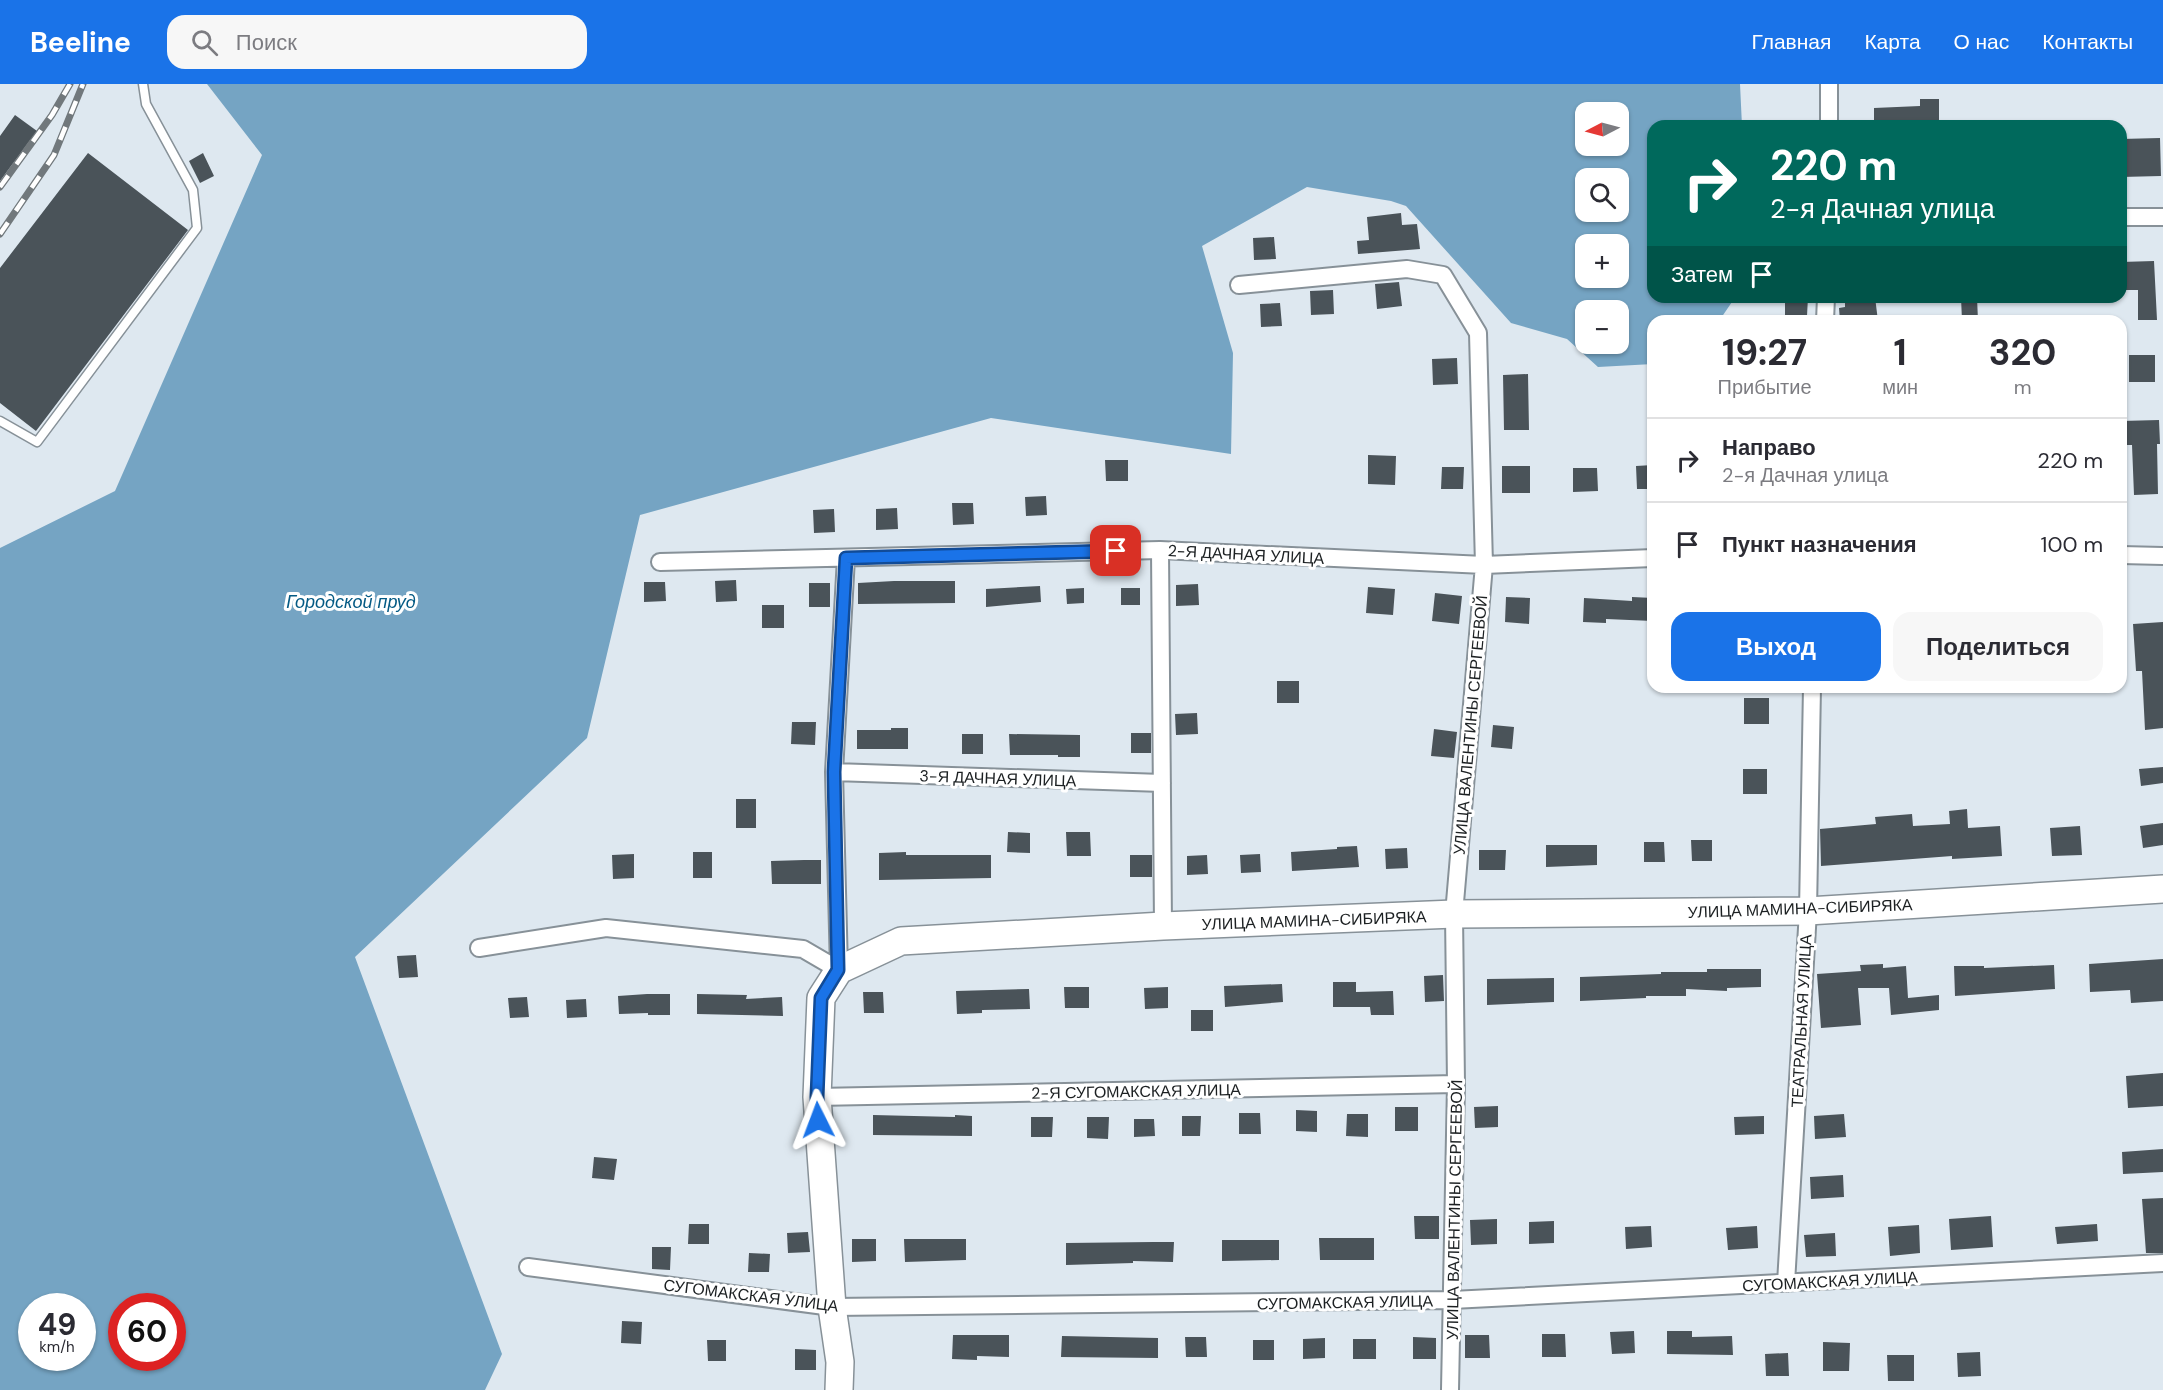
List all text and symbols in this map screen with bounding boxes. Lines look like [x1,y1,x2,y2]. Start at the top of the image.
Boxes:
search box [167,15,587,69]
text: Beeline [30,24,131,61]
icon: search [188,26,221,59]
text: Поиск [236,28,297,57]
text: Главная [1751,28,1831,56]
text: Карта [1864,28,1921,56]
text: О нас [1954,28,2009,56]
text: Контакты [2042,28,2133,56]
north arrow [1575,102,1629,156]
map controls [1575,102,1629,354]
text: 220 m [1770,138,1897,193]
icon: right [1671,144,1749,222]
button: search [1575,168,1629,222]
text: 2-я Дачная улица [1770,191,1995,226]
button: + [1575,234,1629,288]
icon: arrive [1745,258,1778,291]
text: Затем [1671,260,1733,289]
button: − [1575,300,1629,354]
text: 19:27 [1722,329,1807,376]
text: 1 [1894,329,1907,376]
text: 320 [1989,329,2056,376]
text: Прибытие [1718,374,1812,400]
text: мин [1882,374,1918,400]
text: m [2014,374,2031,400]
text: Направо [1722,433,1816,462]
icon: right [1671,444,1704,477]
text: 220 m [2037,446,2103,475]
text: 2-я Дачная улица [1722,462,1888,488]
pin [1090,525,1141,576]
icon: arrive [1671,528,1704,561]
text: Пункт назначения [1722,530,1917,559]
text: 100 m [2041,530,2103,559]
icon: arrive [1099,534,1132,567]
street label: 2-Я ДАЧНАЯ УЛИЦА [1167,540,1325,569]
water label: Городской пруд [286,590,416,614]
street label: УЛИЦА ВАЛЕНТИНЫ СЕРГЕЕВОЙ [1449,594,1492,856]
button: Выход [1671,612,1881,681]
button: Поделиться [1893,612,2103,681]
street label: 3-Я ДАЧНАЯ УЛИЦА [919,765,1077,792]
street label: УЛИЦА МАМИНА-СИБИРЯКА [1687,894,1913,923]
street label: УЛИЦА МАМИНА-СИБИРЯКА [1201,906,1427,935]
street label: ТЕАТРАЛЬНАЯ УЛИЦА [1786,934,1817,1108]
street label: 2-Я СУГОМАКСКАЯ УЛИЦА [1031,1079,1241,1104]
street label: УЛИЦА ВАЛЕНТИНЫ СЕРГЕЕВОЙ [1442,1080,1467,1340]
position arrow [786,1088,850,1152]
street label: СУГОМАКСКАЯ УЛИЦА [1742,1266,1919,1297]
street label: СУГОМАКСКАЯ УЛИЦА [662,1274,840,1317]
street label: СУГОМАКСКАЯ УЛИЦА [1257,1290,1434,1315]
speed limit sign: 60 [108,1293,186,1371]
text: 49 [38,1305,76,1344]
text: km/h [39,1337,75,1357]

